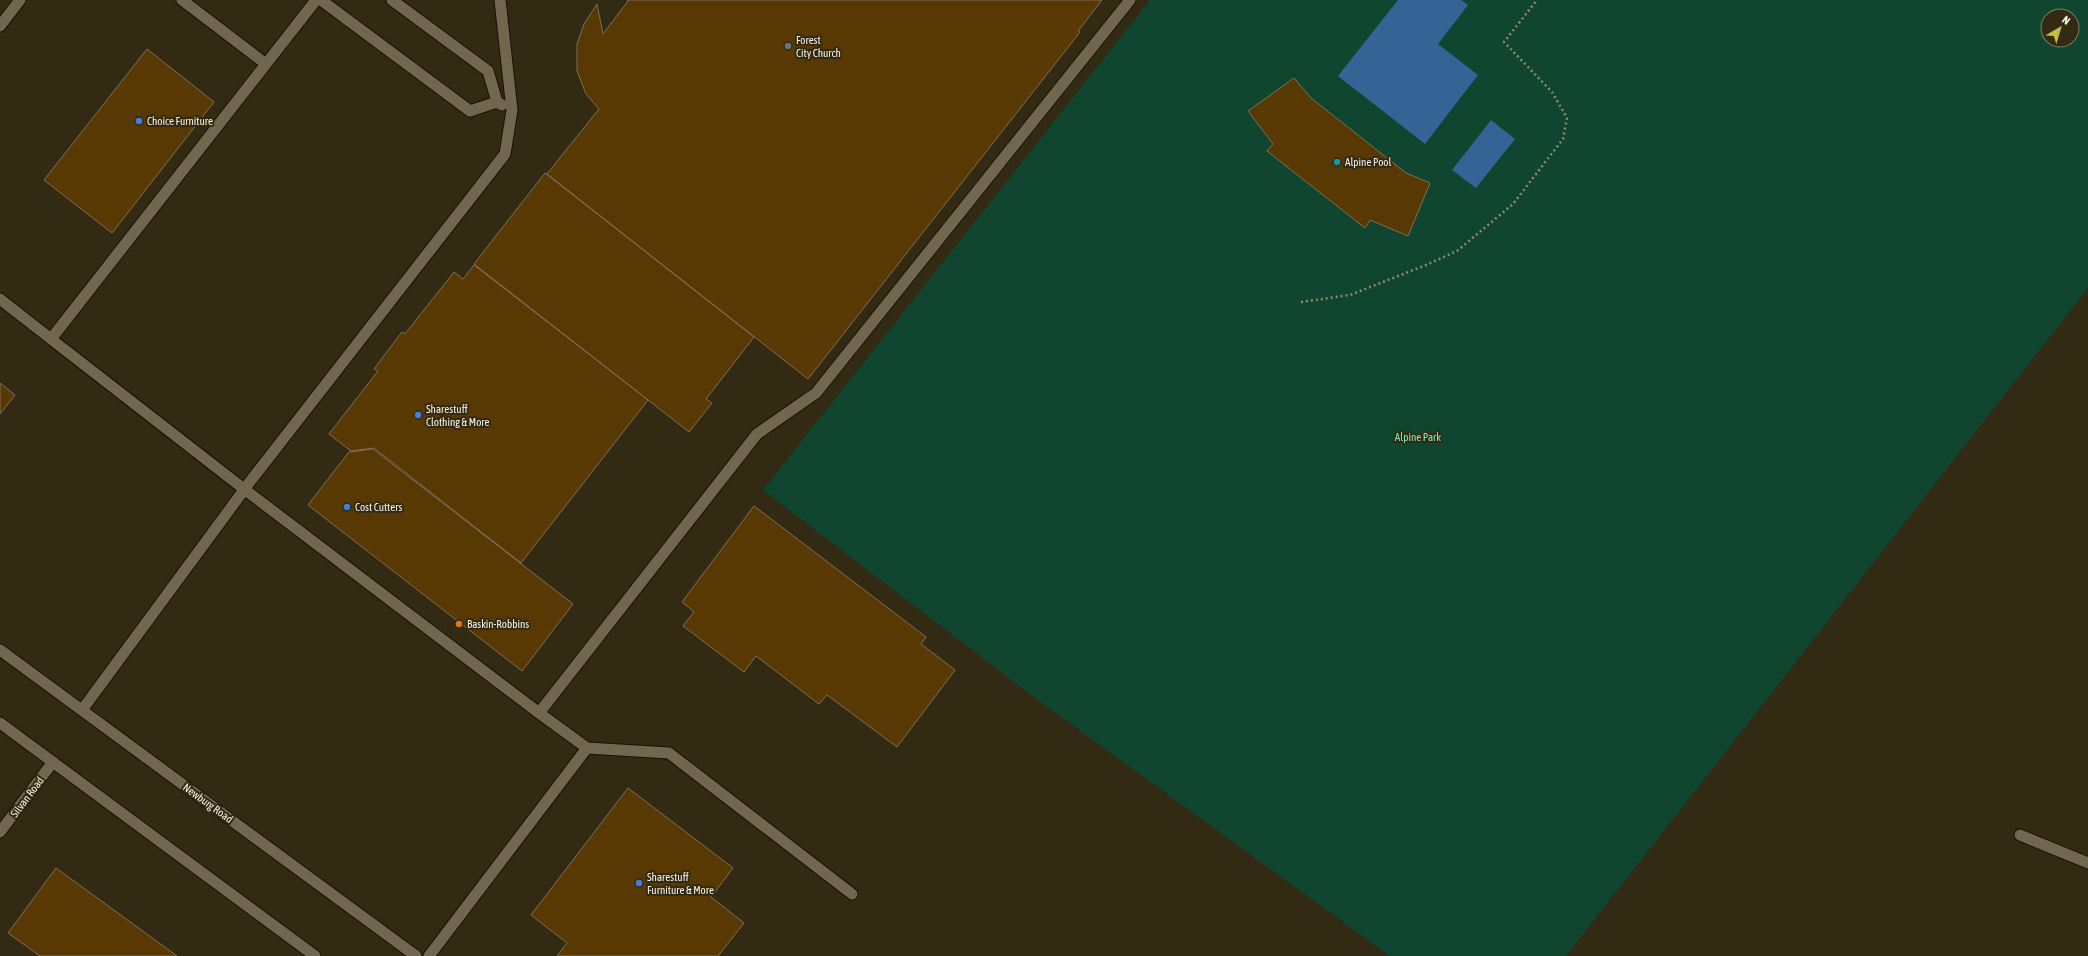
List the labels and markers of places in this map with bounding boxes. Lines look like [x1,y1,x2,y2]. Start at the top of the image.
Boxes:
place label: Forest City Church [796,34,841,59]
marker: Forest City Church [783,41,793,51]
place label: Choice Furniture [147,115,213,127]
marker: Choice Furniture [134,116,144,126]
place label: Alpine Pool [1345,156,1392,168]
marker: Alpine Pool [1332,157,1342,167]
place label: Sharestuff Clothing & More [426,403,490,428]
marker: Sharestuff Clothing & More [413,410,423,420]
place label: Cost Cutters [355,501,402,513]
marker: Cost Cutters [342,502,352,512]
place label: Baskin-Robbins [467,618,529,630]
marker: Baskin-Robbins [454,619,464,629]
place label: Sharestuff Furniture & More [647,871,714,896]
marker: Sharestuff Furniture & More [634,878,644,888]

